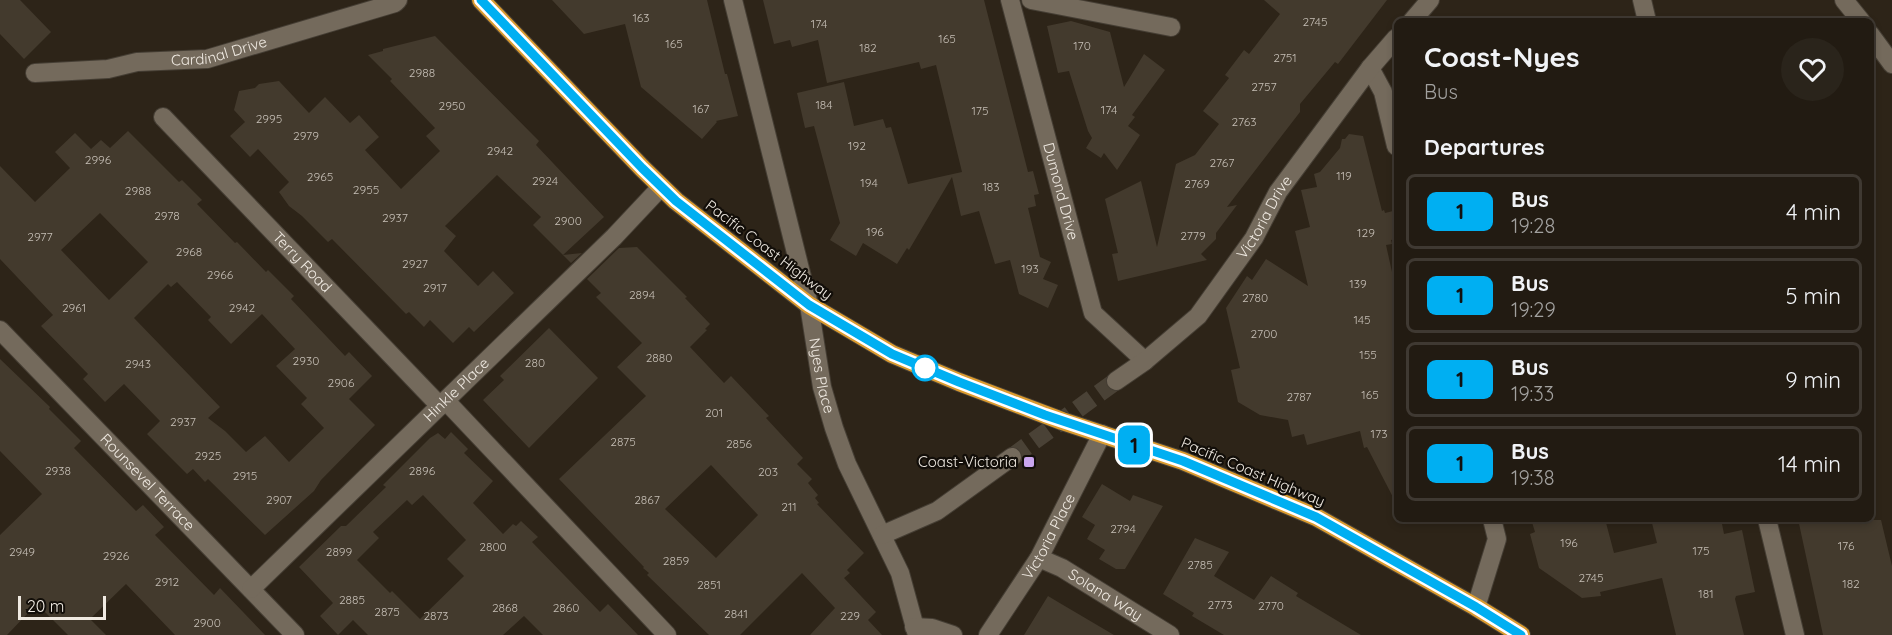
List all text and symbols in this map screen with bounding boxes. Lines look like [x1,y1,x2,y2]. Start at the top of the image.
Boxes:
house number: 163 [632,10,650,25]
house number: 2745 [1302,14,1328,29]
house number: 174 [811,16,827,31]
house number: 165 [938,31,956,46]
street label: Cardinal Drive [171,32,269,70]
house number: 165 [665,36,683,51]
house number: 170 [1073,38,1091,53]
button: heart [1781,38,1844,101]
text: Coast-Nyes [1424,39,1580,74]
house number: 182 [859,40,877,55]
house number: 2751 [1273,50,1297,65]
house number: 2988 [409,65,435,80]
house number: 2757 [1251,79,1277,94]
text: Bus [1424,79,1458,104]
house number: 184 [815,97,833,112]
house number: 2950 [438,98,466,113]
house number: 167 [692,101,710,116]
house number: 174 [1101,102,1117,117]
house number: 175 [971,103,989,118]
house number: 2995 [256,111,282,126]
house number: 2763 [1232,114,1256,129]
house number: 2979 [293,128,319,143]
text: Departures [1424,133,1545,161]
house number: 192 [848,138,866,153]
street label: Dumond Drive [1039,140,1083,242]
house number: 2942 [487,143,514,158]
house number: 2996 [85,152,112,167]
house number: 2767 [1210,155,1234,170]
house number: 119 [1336,168,1352,183]
house number: 2965 [307,169,333,184]
street label: Victoria Drive [1232,172,1296,262]
house number: 2924 [532,173,558,188]
house number: 194 [860,175,878,190]
house number: 2769 [1184,176,1210,191]
house number: 183 [982,179,1000,194]
house number: 2955 [353,182,379,197]
house number: 2988 [125,183,151,198]
text: Bus [1511,185,1549,213]
street label: Pacific Coast Highway [702,196,837,304]
text: 1 [1456,198,1464,224]
text: 4 min [1786,198,1841,226]
house number: 2978 [154,208,180,223]
house number: 2937 [382,210,408,225]
house number: 2900 [554,213,582,228]
text: 19:28 [1511,213,1555,238]
house number: 196 [866,224,884,239]
house number: 129 [1357,225,1375,240]
street label: Terry Road [269,227,336,296]
house number: 2779 [1180,228,1206,243]
house number: 2977 [27,229,53,244]
house number: 2968 [176,244,202,259]
house number: 2927 [402,256,428,271]
house number: 193 [1021,261,1039,276]
house number: 2966 [207,267,234,282]
text: Bus [1511,269,1549,297]
house number: 139 [1349,276,1367,291]
house number: 2917 [423,280,447,295]
text: 1 [1456,282,1464,308]
text: 5 min [1786,282,1841,310]
house number: 2894 [629,287,655,302]
house number: 2780 [1242,290,1268,305]
text: 19:29 [1511,297,1556,322]
house number: 2961 [62,300,86,315]
house number: 2942 [229,300,256,315]
house number: 145 [1353,312,1371,327]
house number: 2700 [1251,326,1277,341]
street label: Nyes Place [805,336,839,415]
house number: 155 [1359,347,1377,362]
house number: 2880 [646,350,672,365]
house number: 2930 [293,353,319,368]
street label: Hinkle Place [419,353,493,426]
text: Bus [1511,353,1549,381]
house number: 280 [525,355,545,370]
unlabelled marker [912,355,938,381]
house number: 2943 [125,356,151,371]
text: 1 [1456,366,1464,392]
text: 9 min [1785,366,1841,394]
house number: 2906 [328,375,355,390]
text: 19:33 [1511,381,1554,406]
house number: 165 [1361,387,1379,402]
house number: 2787 [1287,389,1311,404]
house number: 201 [705,405,723,420]
house number: 2937 [170,414,196,429]
line badge: 1 [1114,426,1154,464]
house number: 173 [1371,426,1387,441]
street label: Rounsevel Terrace [96,429,199,535]
text: 1 [1130,432,1138,458]
street label: Pacific Coast Highway [1178,433,1328,510]
house number: 2875 [610,434,636,449]
house number: 2856 [726,436,753,451]
text: Bus [1511,437,1549,465]
house number: 2925 [195,448,221,463]
text: 1 [1456,450,1464,476]
text: 14 min [1778,450,1841,478]
place label: Coast-Victoria [918,452,1017,471]
marker: Coast-Victoria [1022,455,1036,469]
house number: 2938 [45,463,71,478]
house number: 2896 [409,463,436,478]
house number: 203 [758,464,778,479]
text: 19:38 [1511,465,1555,490]
house number: 2915 [233,468,257,483]
street label: Victoria Place [1017,490,1079,583]
house number: 2907 [266,492,292,507]
house number: 2867 [634,492,660,507]
house number: 211 [781,499,797,514]
house number: 2794 [1110,521,1136,536]
house number: 196 [1560,535,1578,550]
house number: 176 [1838,538,1855,553]
house number: 2800 [479,539,507,554]
house number: 175 [1692,543,1710,558]
house number: 2949 [9,544,35,559]
house number: 2899 [326,544,353,559]
house number: 2926 [103,548,130,563]
house number: 2859 [663,553,689,568]
house number: 2785 [1187,557,1213,572]
street label: Solana Way [1065,564,1146,625]
house number: 2745 [1578,570,1604,585]
house number: 2912 [155,574,180,589]
house number: 182 [1842,576,1860,591]
house number: 2851 [697,577,721,592]
house number: 181 [1698,586,1714,601]
house number: 2885 [339,592,365,607]
scale bar [18,593,106,620]
text: 20 m [27,596,64,616]
house number: 2773 [1207,597,1233,612]
house number: 2770 [1258,598,1284,613]
house number: 2868 [492,600,518,615]
house number: 2860 [553,600,579,615]
house number: 2875 [374,604,400,619]
house number: 2841 [724,606,748,621]
house number: 2873 [423,608,449,623]
house number: 229 [840,608,860,623]
house number: 2900 [193,615,221,630]

